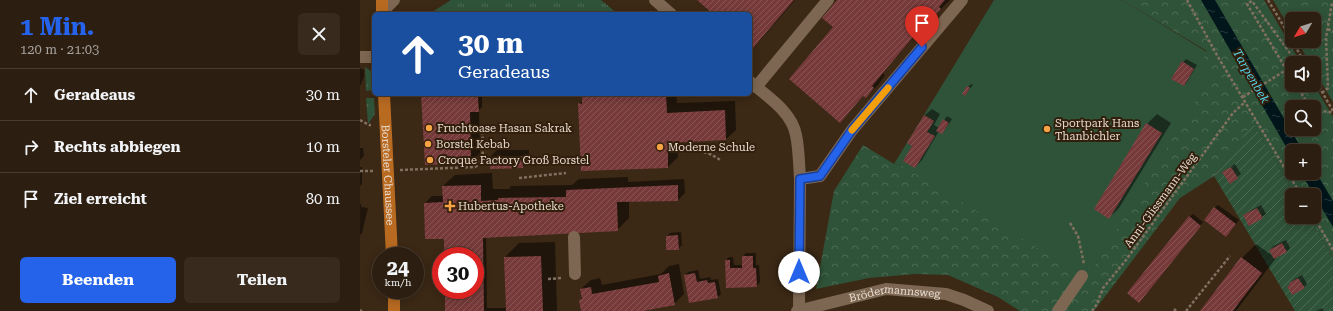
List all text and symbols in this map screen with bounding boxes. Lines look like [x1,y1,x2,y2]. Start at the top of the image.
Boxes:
pin [905,6,939,47]
icon: arrive [911,12,933,34]
north arrow [1285,12,1321,48]
map controls [1285,12,1321,224]
text: 1 Min. [20,13,94,41]
button: close [298,13,340,55]
text: 30 m [458,27,523,60]
icon: ahead [392,28,444,80]
text: 120 m · 21:03 [20,42,99,57]
water label: Tarpenbek [1230,46,1272,106]
button: sound [1285,56,1321,92]
text: Geradeaus [458,61,550,82]
icon: ahead [20,84,42,106]
text: Geradeaus [54,86,135,104]
text: 30 m [306,86,340,104]
button: search [1285,100,1321,136]
place label: Sportpark Hans Thanbichler [1055,117,1139,143]
place label: Fruchtoase Hasan Sakrak [437,122,572,135]
marker: Fruchtoase Hasan Sakrak [424,123,434,133]
street label: Borsteler Chaussee [379,124,396,226]
marker: Sportpark Hans Thanbichler [1042,124,1052,134]
icon: right [20,136,42,158]
text: Rechts abbiegen [54,138,181,156]
text: 10 m [306,138,340,156]
place label: Borstel Kebab [436,138,510,151]
marker: Borstel Kebab [423,139,433,149]
place label: Moderne Schule [668,141,755,154]
marker: Moderne Schule [655,142,665,152]
button: + [1285,144,1321,180]
street label: Anni-Glissmann-Weg [1122,150,1200,250]
place label: Croque Factory Groß Borstel [438,154,590,167]
marker: Croque Factory Groß Borstel [425,155,435,165]
icon: arrive [20,188,42,210]
button: − [1285,188,1321,224]
text: Ziel erreicht [54,190,147,208]
text: 80 m [306,190,340,208]
place label: Hubertus-Apotheke [458,200,564,213]
marker: Hubertus-Apotheke [445,201,455,211]
speed limit sign: 30 [432,247,484,299]
position arrow [778,251,820,293]
text: 24 [387,256,409,280]
button: Beenden [20,257,176,303]
button: Teilen [184,257,340,303]
text: km/h [385,277,411,288]
street label: Brödermannsweg [848,283,942,305]

